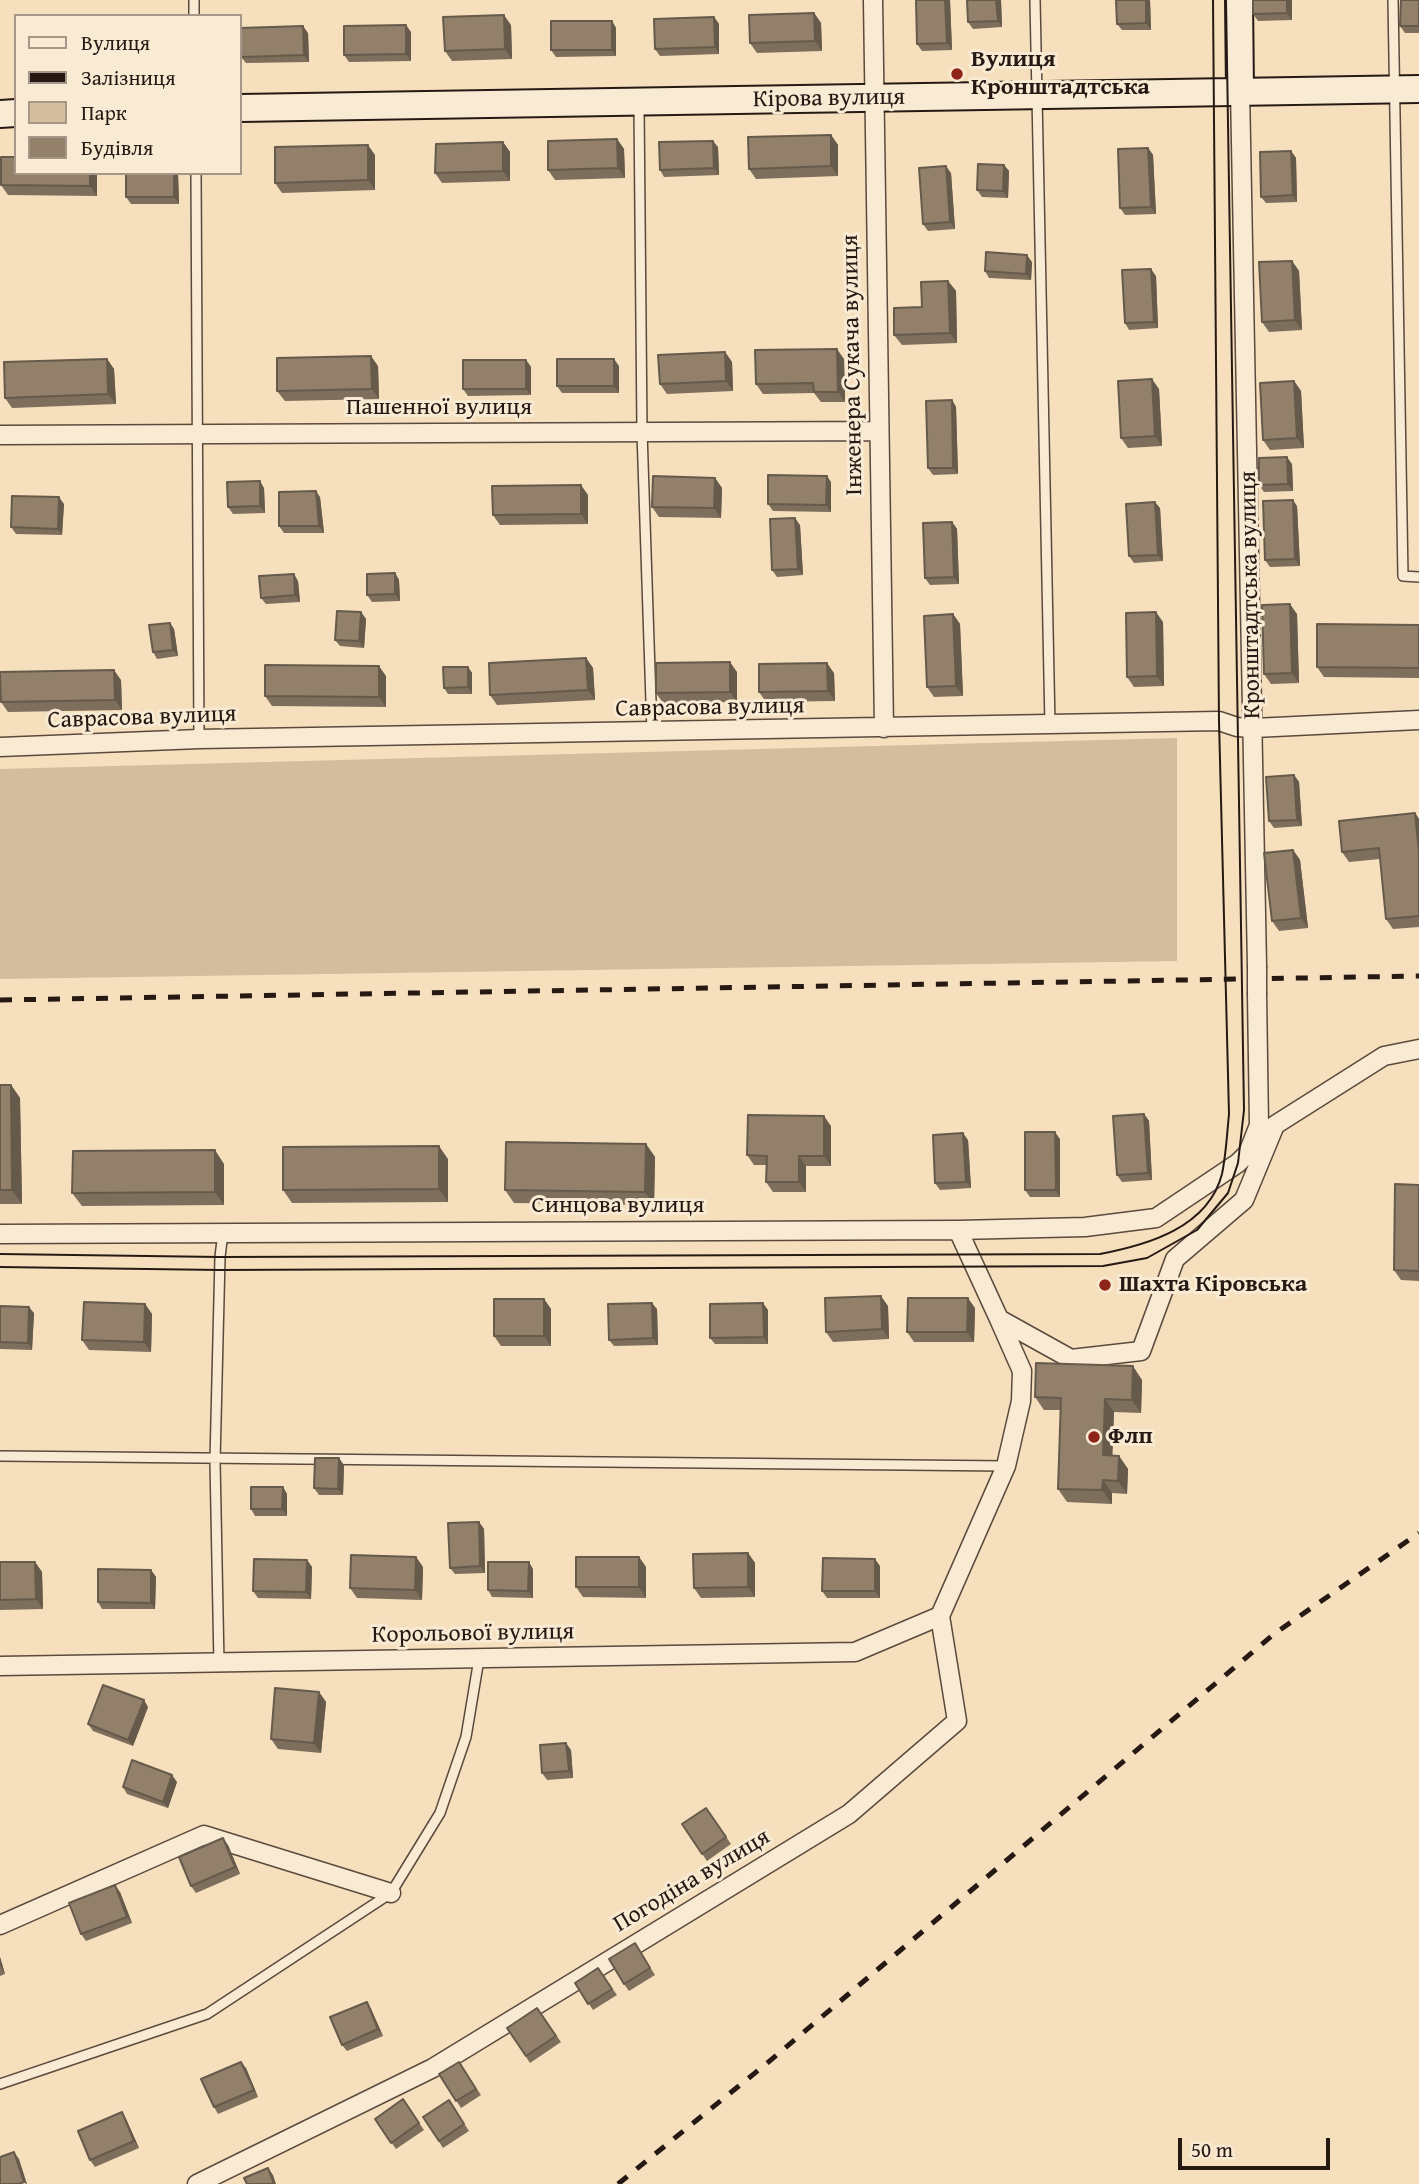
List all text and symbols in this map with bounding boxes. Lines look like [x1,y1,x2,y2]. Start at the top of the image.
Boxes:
legend [14,14,242,175]
text: Вулиця [81,27,150,58]
place label: Вулиця Кронштадтська [971,46,1150,102]
text: Залізниця [81,62,176,93]
marker: Вулиця Кронштадтська [949,66,965,82]
street label: Кірова вулиця [753,83,905,115]
text: Парк [81,97,127,128]
text: Будівля [81,132,153,163]
street label: Інженера Сукача вулиця [836,234,870,496]
street label: Пашенної вулиця [346,394,532,422]
street label: Кронштадтська вулиця [1234,471,1268,719]
street label: Саврасова вулиця [615,692,805,724]
street label: Саврасова вулиця [47,700,237,736]
street label: Синцова вулиця [532,1192,704,1220]
place label: Шахта Кіровська [1119,1271,1307,1299]
marker: Шахта Кіровська [1097,1277,1113,1293]
place label: Флп [1108,1423,1153,1451]
marker: Флп [1086,1429,1102,1445]
street label: Корольової вулиця [371,1618,575,1650]
street label: Погодіна вулиця [608,1823,776,1939]
scale bar [1181,2124,1333,2168]
text: 50 m [1191,2134,1233,2165]

